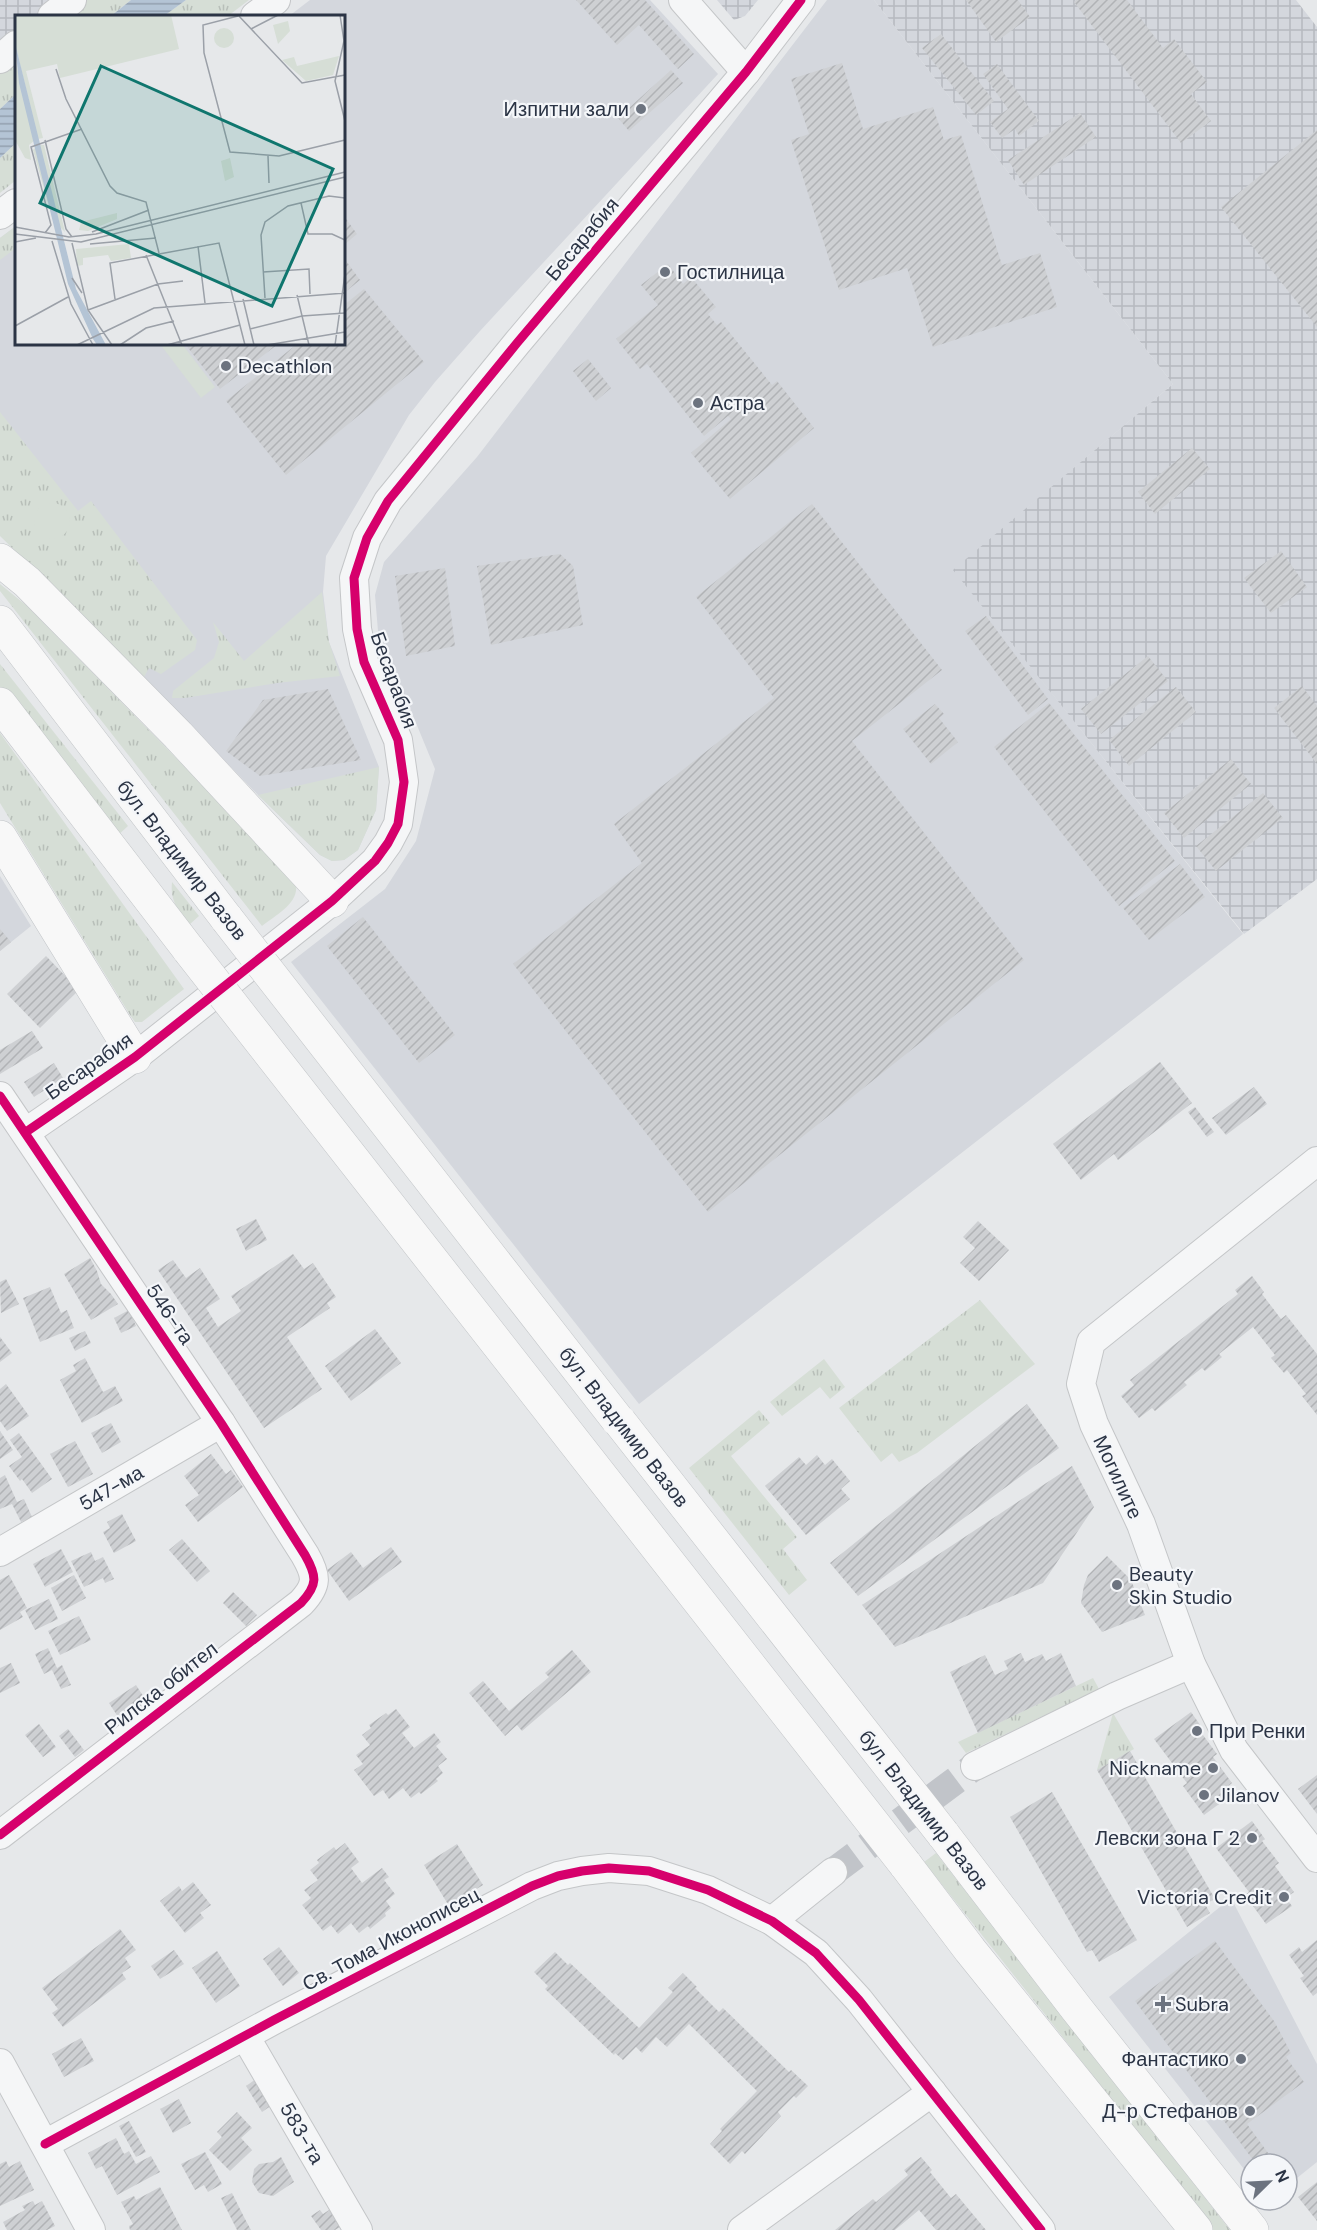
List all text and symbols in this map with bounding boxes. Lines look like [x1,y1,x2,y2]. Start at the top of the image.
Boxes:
inset map [15,15,345,345]
place label: Изпитни зали [504,96,629,122]
marker: Изпитни зали [634,102,648,116]
street label: Бесарабия [540,192,624,286]
place label: Гостилница [677,259,785,285]
marker: Гостилница [658,265,672,279]
place label: Decathlon [238,353,332,379]
marker: Decathlon [219,359,233,373]
place label: Астра [710,390,766,416]
marker: Астра [691,396,705,410]
street label: Бесарабия [364,628,424,732]
street label: бул. Владимир Вазов [111,774,253,946]
street label: Бесарабия [40,1026,138,1106]
street label: 546-та [140,1279,200,1350]
street label: бул. Владимир Вазов [553,1341,695,1513]
street label: Могилите [1087,1431,1149,1523]
street label: 547-ма [74,1459,149,1517]
place label: Beauty Skin Studio [1129,1561,1232,1610]
marker: Beauty Skin Studio [1110,1578,1124,1592]
street label: Рилска обител [99,1636,223,1740]
place label: При Ренки [1209,1718,1306,1744]
street label: бул. Владимир Вазов [853,1724,995,1896]
marker: При Ренки [1190,1724,1204,1738]
place label: Nickname [1109,1755,1201,1781]
marker: Nickname [1206,1761,1220,1775]
place label: Jilanov [1216,1782,1280,1808]
marker: Jilanov [1197,1788,1211,1802]
place label: Левски зона Г 2 [1095,1825,1240,1851]
marker: Левски зона Г 2 [1245,1831,1259,1845]
street label: Св. Тома Иконописец [298,1881,484,1997]
place label: Victoria Credit [1137,1884,1272,1910]
marker: Victoria Credit [1277,1890,1291,1904]
place label: Subra [1175,1991,1229,2017]
marker: Subra [1156,1997,1170,2011]
place label: Фантастико [1121,2046,1229,2072]
marker: Фантастико [1234,2052,1248,2066]
street label: 583-та [274,2097,330,2169]
place label: Д-р Стефанов [1102,2098,1238,2124]
marker: Д-р Стефанов [1243,2104,1257,2118]
north arrow [1239,2152,1299,2212]
text: N [1270,2167,1294,2186]

